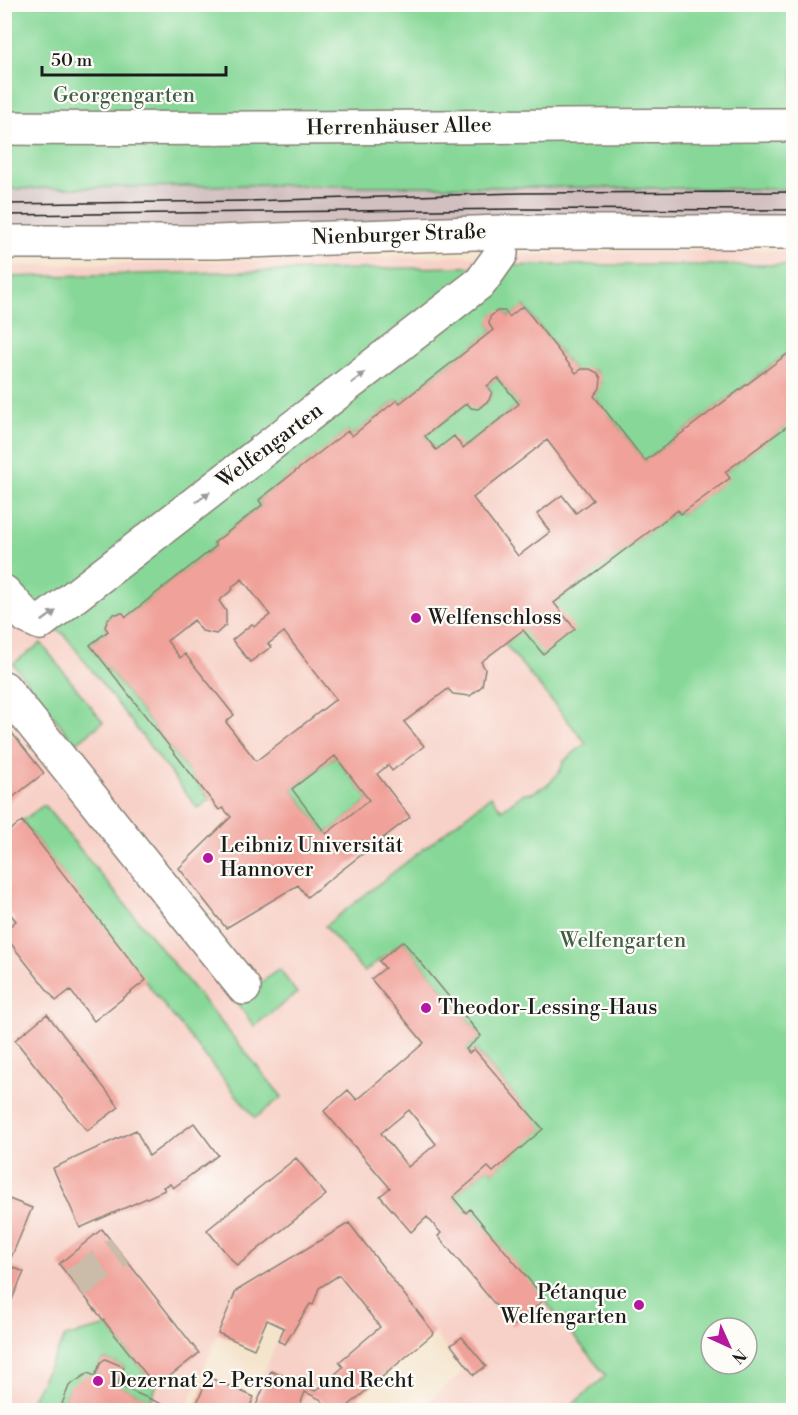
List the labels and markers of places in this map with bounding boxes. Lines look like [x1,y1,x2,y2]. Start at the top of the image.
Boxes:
place label: Welfenschloss [427,605,561,631]
marker: Welfenschloss [409,611,423,625]
place label: Leibniz Universität Hannover [220,833,404,883]
marker: Leibniz Universität Hannover [201,851,215,865]
place label: Theodor-Lessing-Haus [438,995,657,1021]
marker: Theodor-Lessing-Haus [419,1001,433,1015]
place label: Pétanque Welfengarten [500,1280,627,1330]
marker: Pétanque Welfengarten [632,1298,646,1312]
place label: Dezernat 2 - Personal und Recht [110,1368,415,1394]
marker: Dezernat 2 - Personal und Recht [91,1374,105,1388]

